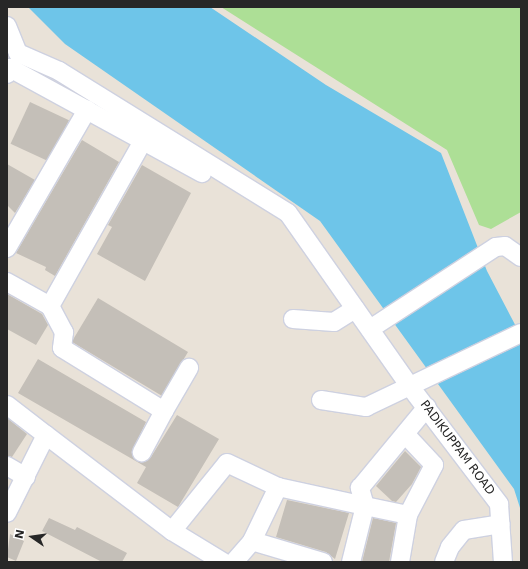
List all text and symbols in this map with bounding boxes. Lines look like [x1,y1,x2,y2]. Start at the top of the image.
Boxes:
street label: PADIKUPPAM ROAD [417,398,497,498]
north arrow [12,517,52,557]
text: N [12,528,27,540]

